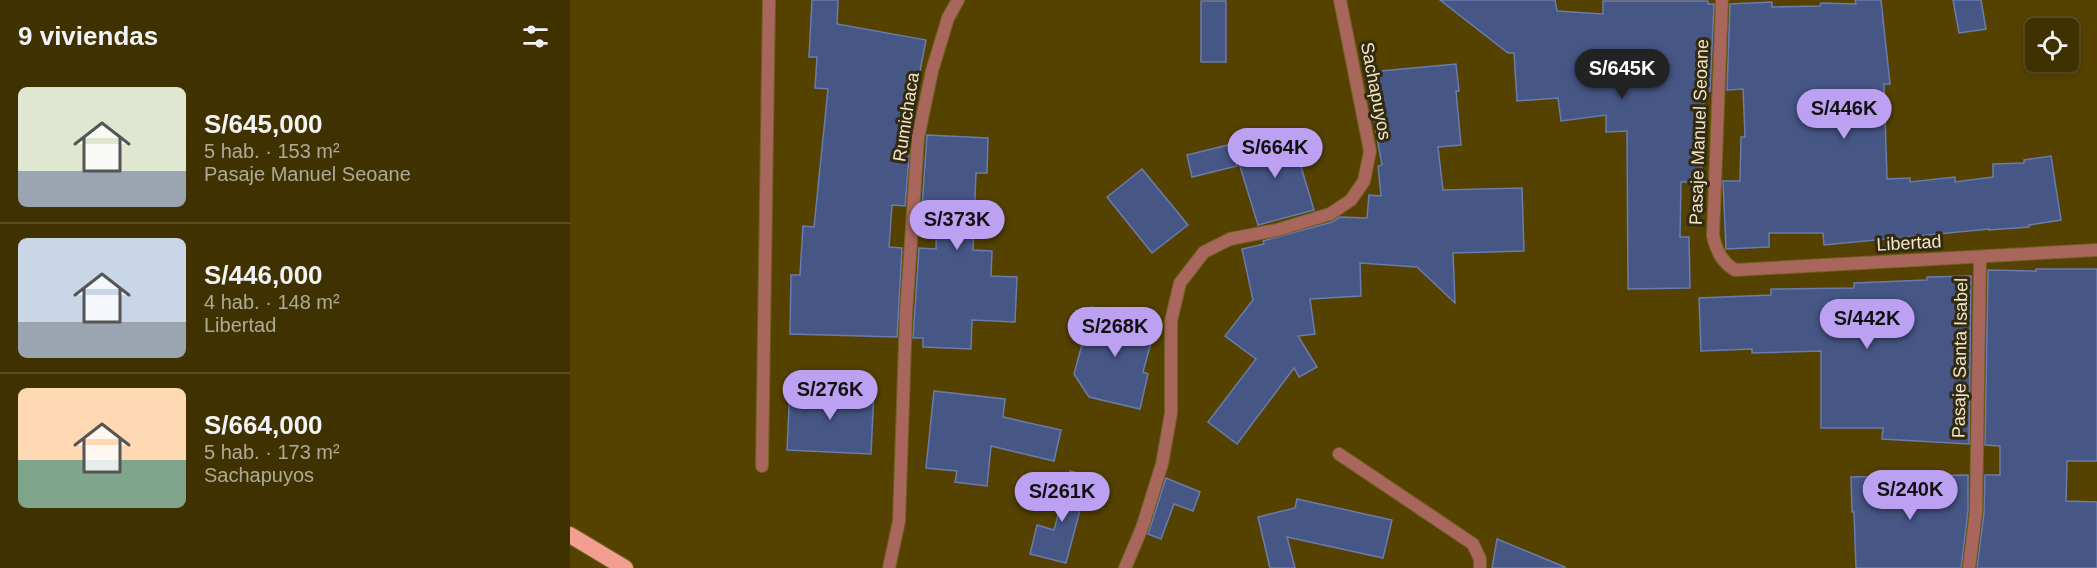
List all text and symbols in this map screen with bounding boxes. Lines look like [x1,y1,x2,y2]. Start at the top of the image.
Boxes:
map controls [2025,18,2079,72]
button: locate [2025,18,2079,72]
icon: filters [519,20,552,53]
text: 9 viviendas [18,21,158,51]
street label: Pasaje Manuel Seoane [1686,39,1712,225]
street label: Sachapuyos [1357,40,1395,142]
pin: S/645K [1573,49,1671,100]
text: S/645K [1589,57,1655,79]
street label: Rumichaca [889,70,923,163]
pin: S/446K [1795,89,1893,140]
text: S/446K [1811,97,1877,119]
text: S/645,000 [204,109,323,139]
icon: home [66,111,138,183]
pin: S/664K [1226,128,1324,179]
text: S/664K [1242,136,1308,158]
text: 5 hab. · 153 m² [204,140,340,162]
text: Pasaje Manuel Seoane [204,163,411,185]
pin: S/373K [908,200,1006,251]
text: S/373K [924,208,990,230]
street label: Libertad [1876,231,1942,255]
text: S/446,000 [204,260,323,290]
icon: home [66,262,138,334]
street label: Pasaje Santa Isabel [1949,278,1971,438]
text: 4 hab. · 148 m² [204,291,340,313]
pin: S/442K [1818,299,1916,350]
pin: S/268K [1066,307,1164,358]
text: S/442K [1834,307,1900,329]
text: Libertad [204,314,276,336]
text: S/268K [1082,315,1148,337]
pin: S/276K [781,370,879,421]
text: S/276K [797,378,863,400]
text: S/664,000 [204,410,323,440]
icon: home [66,412,138,484]
text: 5 hab. · 173 m² [204,441,340,463]
text: Sachapuyos [204,464,314,486]
pin: S/240K [1861,470,1959,521]
pin: S/261K [1013,472,1111,523]
text: S/240K [1877,478,1943,500]
text: S/261K [1029,480,1095,502]

